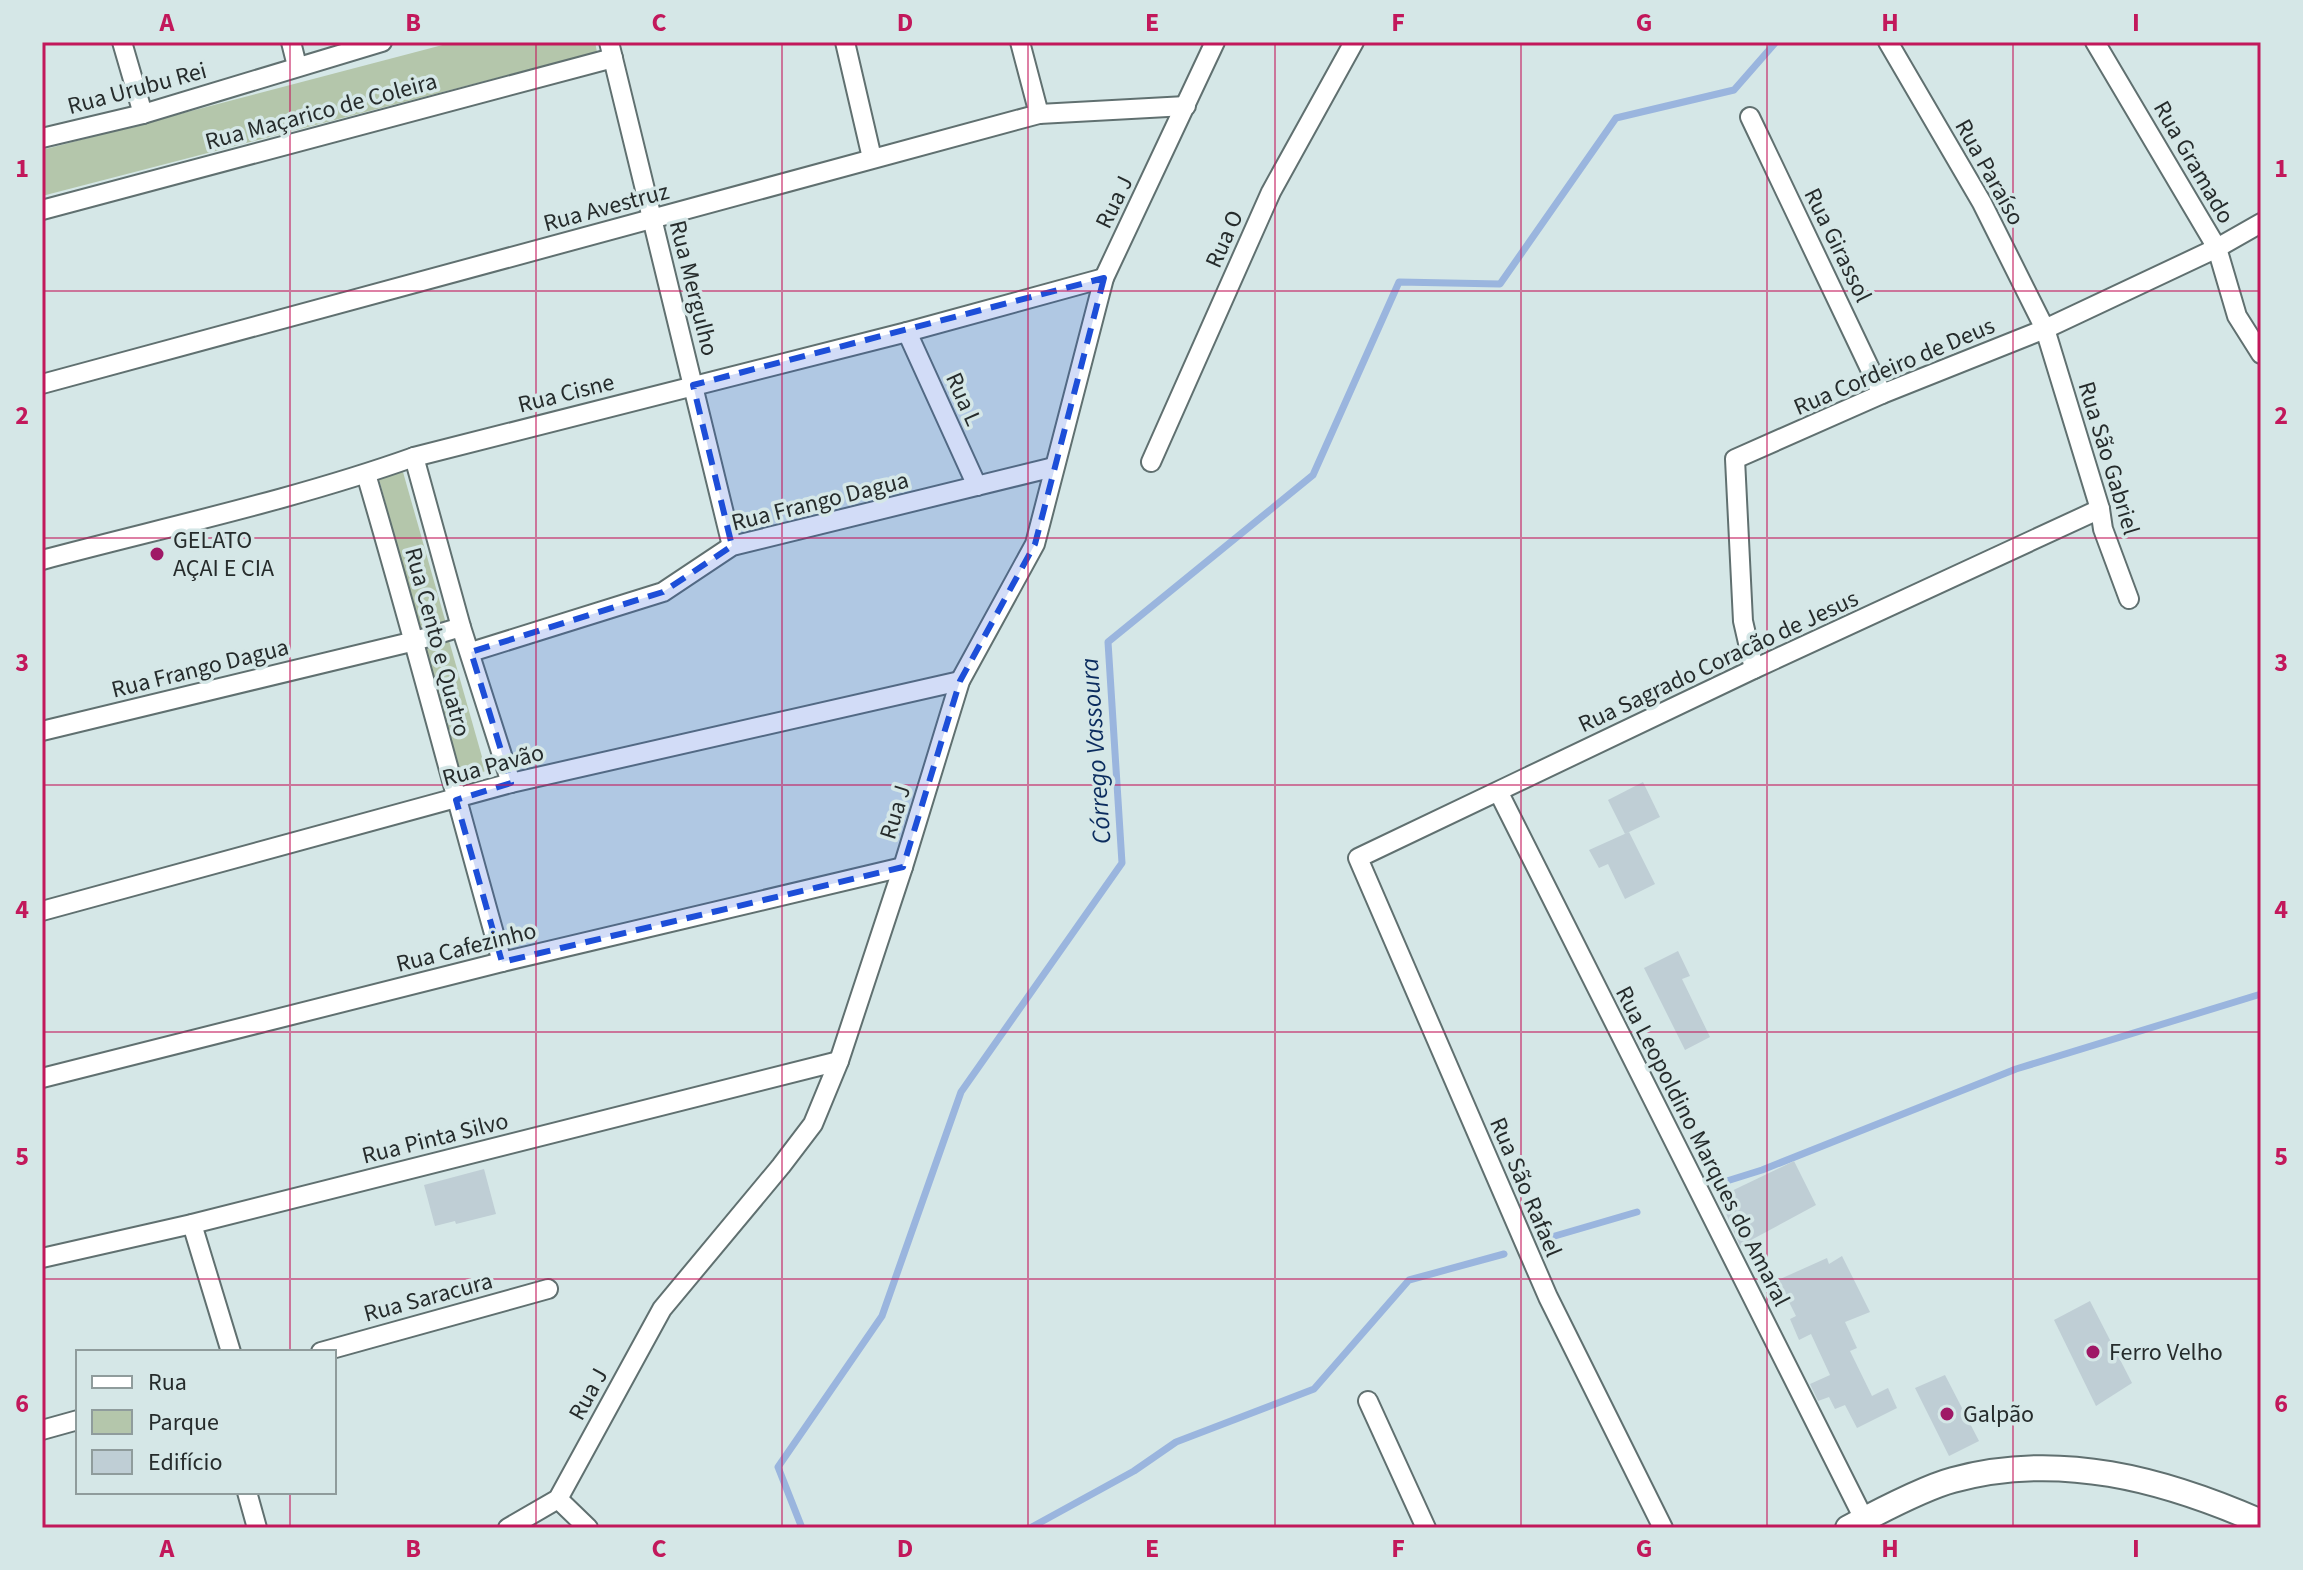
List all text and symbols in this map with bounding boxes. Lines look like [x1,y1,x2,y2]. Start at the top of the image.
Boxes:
text: A [159,4,176,41]
text: B [405,4,421,41]
text: C [651,4,667,41]
text: D [897,4,913,41]
text: E [1145,4,1159,41]
text: F [1391,4,1405,41]
text: G [1636,4,1652,41]
text: H [1881,4,1899,41]
text: I [2132,4,2140,41]
street label: Rua Urubu Rei [64,53,211,124]
street label: Rua Maçarico de Coleira [201,64,441,159]
street label: Rua Gramado [2144,94,2243,230]
street label: Rua Paraíso [1946,113,2033,232]
text: 1 [15,150,29,187]
text: 1 [2274,150,2288,187]
street label: Rua J [1087,170,1142,235]
street label: Rua Avestruz [539,174,673,241]
street label: Rua Girassol [1795,182,1880,308]
street label: Rua O [1196,205,1253,274]
street label: Rua Mergulho [660,217,727,359]
street label: Rua Cordeiro de Deus [1788,308,2000,425]
street label: Rua Cisne [514,365,618,422]
street label: Rua L [936,367,991,432]
street label: Rua São Gabriel [2069,377,2148,539]
text: 2 [15,397,29,434]
text: 2 [2274,397,2288,434]
street label: Rua Frango Dagua [728,463,912,540]
place label: GELATO AÇAI E CIA [173,523,274,586]
street label: Rua Cento e Quatro [395,544,480,741]
marker: GELATO AÇAI E CIA [148,545,166,563]
street label: Rua Sagrado Coracão de Jesus [1572,581,1864,742]
street label: Rua Frango Dagua [108,630,292,707]
text: 3 [15,644,29,681]
text: 3 [2274,644,2288,681]
water label: Córrego Vassoura [1071,657,1120,845]
street label: Rua Pavão [438,735,548,796]
street label: Rua J [871,781,920,844]
text: 4 [15,891,29,928]
text: 4 [2274,891,2288,928]
street label: Rua Cafezinho [392,913,540,982]
street label: Rua Leopoldino Marques do Amaral [1606,980,1799,1313]
street label: Rua Pinta Silvo [358,1103,512,1174]
street label: Rua São Rafael [1480,1112,1571,1262]
text: 5 [15,1138,29,1175]
text: 5 [2274,1138,2288,1175]
street label: Rua Saracura [360,1263,497,1331]
place label: Ferro Velho [2109,1335,2223,1370]
marker: Ferro Velho [2084,1343,2102,1361]
legend [76,1350,336,1494]
street label: Rua J [560,1362,617,1427]
text: Rua [148,1365,187,1400]
text: 6 [15,1385,29,1422]
text: 6 [2274,1385,2288,1422]
place label: Galpão [1963,1397,2034,1432]
text: Parque [148,1405,219,1440]
marker: Galpão [1938,1405,1956,1423]
text: Edifício [148,1445,222,1480]
text: A [159,1530,176,1567]
text: B [405,1530,421,1567]
text: C [651,1530,667,1567]
text: D [897,1530,913,1567]
text: E [1145,1530,1159,1567]
text: F [1391,1530,1405,1567]
text: G [1636,1530,1652,1567]
text: H [1881,1530,1899,1567]
text: I [2132,1530,2140,1567]

